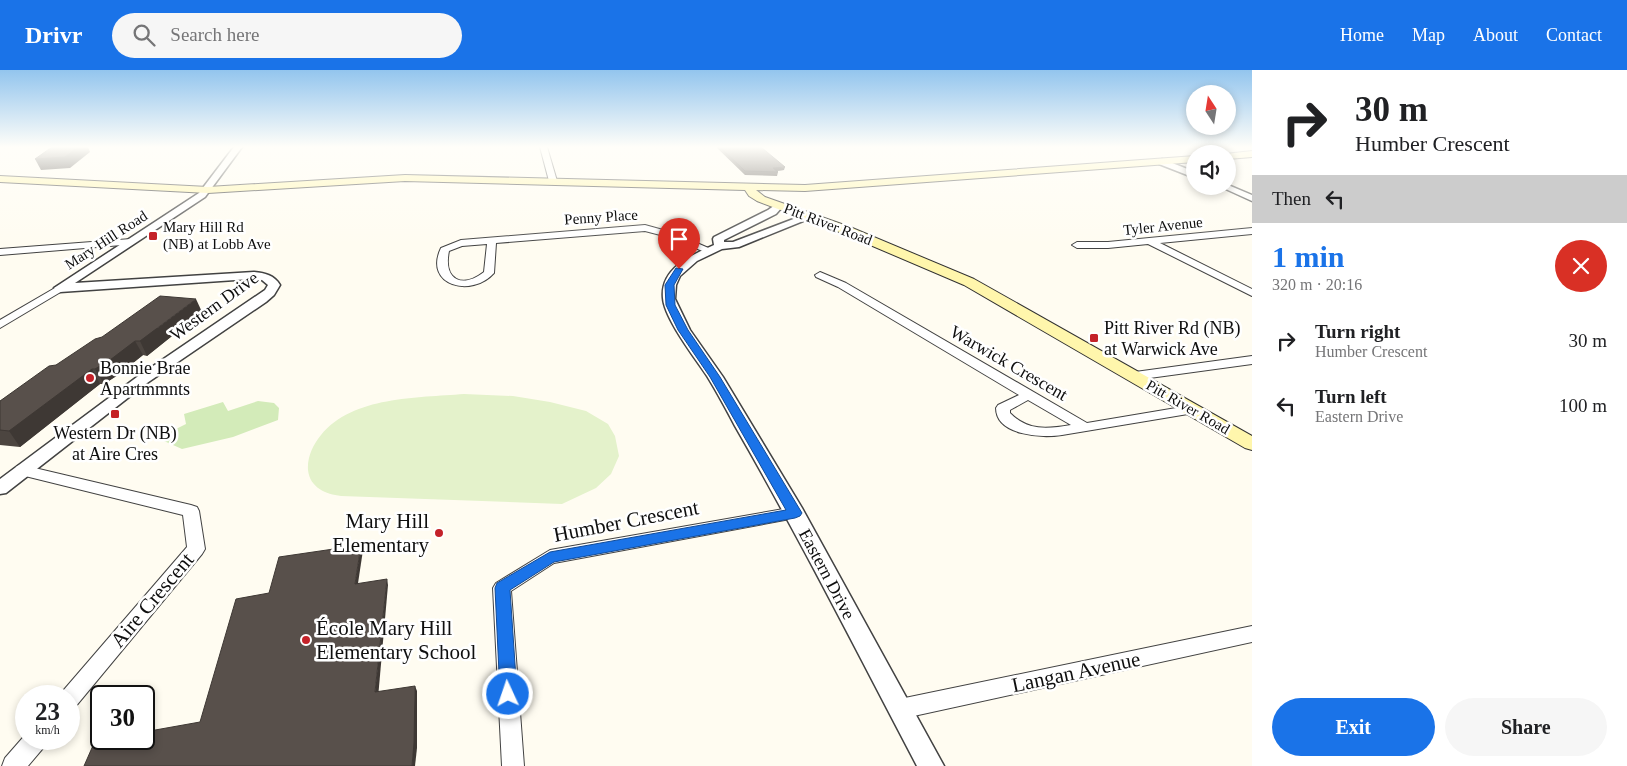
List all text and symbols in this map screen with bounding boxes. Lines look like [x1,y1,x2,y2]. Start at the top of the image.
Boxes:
search box [112,13,462,58]
icon: search [130,21,158,49]
text: Drivr [25,22,82,48]
text: Search here [170,24,259,45]
text: Home [1340,25,1384,45]
text: Map [1412,25,1445,45]
text: About [1473,25,1518,45]
text: Contact [1546,25,1602,45]
north arrow [1186,85,1236,135]
map controls [1186,85,1236,195]
icon: right [1272,90,1337,155]
text: 30 m [1355,90,1428,129]
text: Humber Crescent [1355,131,1510,156]
button: sound [1186,145,1236,195]
icon: left [1321,185,1349,213]
text: Then [1272,188,1311,209]
street label: Pitt River Road [782,200,875,248]
street label: Penny Place [564,206,639,228]
street label: Mary Hill Road [62,207,151,273]
street label: Tyler Avenue [1122,214,1204,238]
pin [658,218,700,269]
place label: Mary Hill Rd (NB) at Lobb Ave [163,219,271,253]
icon: arrive [665,225,693,253]
marker: Mary Hill Rd (NB) at Lobb Ave [147,230,159,242]
text: 1 min [1272,240,1345,273]
button: close [1555,240,1607,292]
street label: Western Drive [166,267,262,345]
text: 320 m · 20:16 [1272,276,1362,293]
place label: Pitt River Rd (NB) at Warwick Ave [1104,318,1241,359]
street label: Warwick Crescent [947,321,1071,405]
text: Turn right [1315,321,1400,342]
icon: right [1272,327,1300,355]
text: 30 m [1568,330,1607,351]
marker: Pitt River Rd (NB) at Warwick Ave [1088,332,1100,344]
text: Humber Crescent [1315,343,1427,360]
place label: Bonnie Brae Apartmmnts [100,358,190,399]
marker: Bonnie Brae Apartmmnts [84,372,96,384]
street label: Pitt River Road [1144,377,1233,438]
text: Turn left [1315,386,1387,407]
icon: left [1272,392,1300,420]
text: 100 m [1559,395,1607,416]
marker: Western Dr (NB) at Aire Cres [109,408,121,420]
text: Eastern Drive [1315,408,1403,425]
place label: Western Dr (NB) at Aire Cres [53,423,177,464]
street label: Humber Crescent [551,495,701,547]
place label: Mary Hill Elementary [332,509,429,557]
street label: Eastern Drive [795,525,859,623]
marker: Mary Hill Elementary [433,527,445,539]
street label: Aire Crescent [106,548,199,652]
place label: École Mary Hill Elementary School [316,616,477,664]
marker: École Mary Hill Elementary School [300,634,312,646]
street label: Langan Avenue [1010,647,1142,697]
position arrow [481,667,533,719]
speed limit sign: 30 [90,685,155,750]
text: 23 [35,698,60,725]
button: Exit [1272,698,1435,756]
button: Share [1445,698,1607,756]
text: km/h [35,723,60,737]

